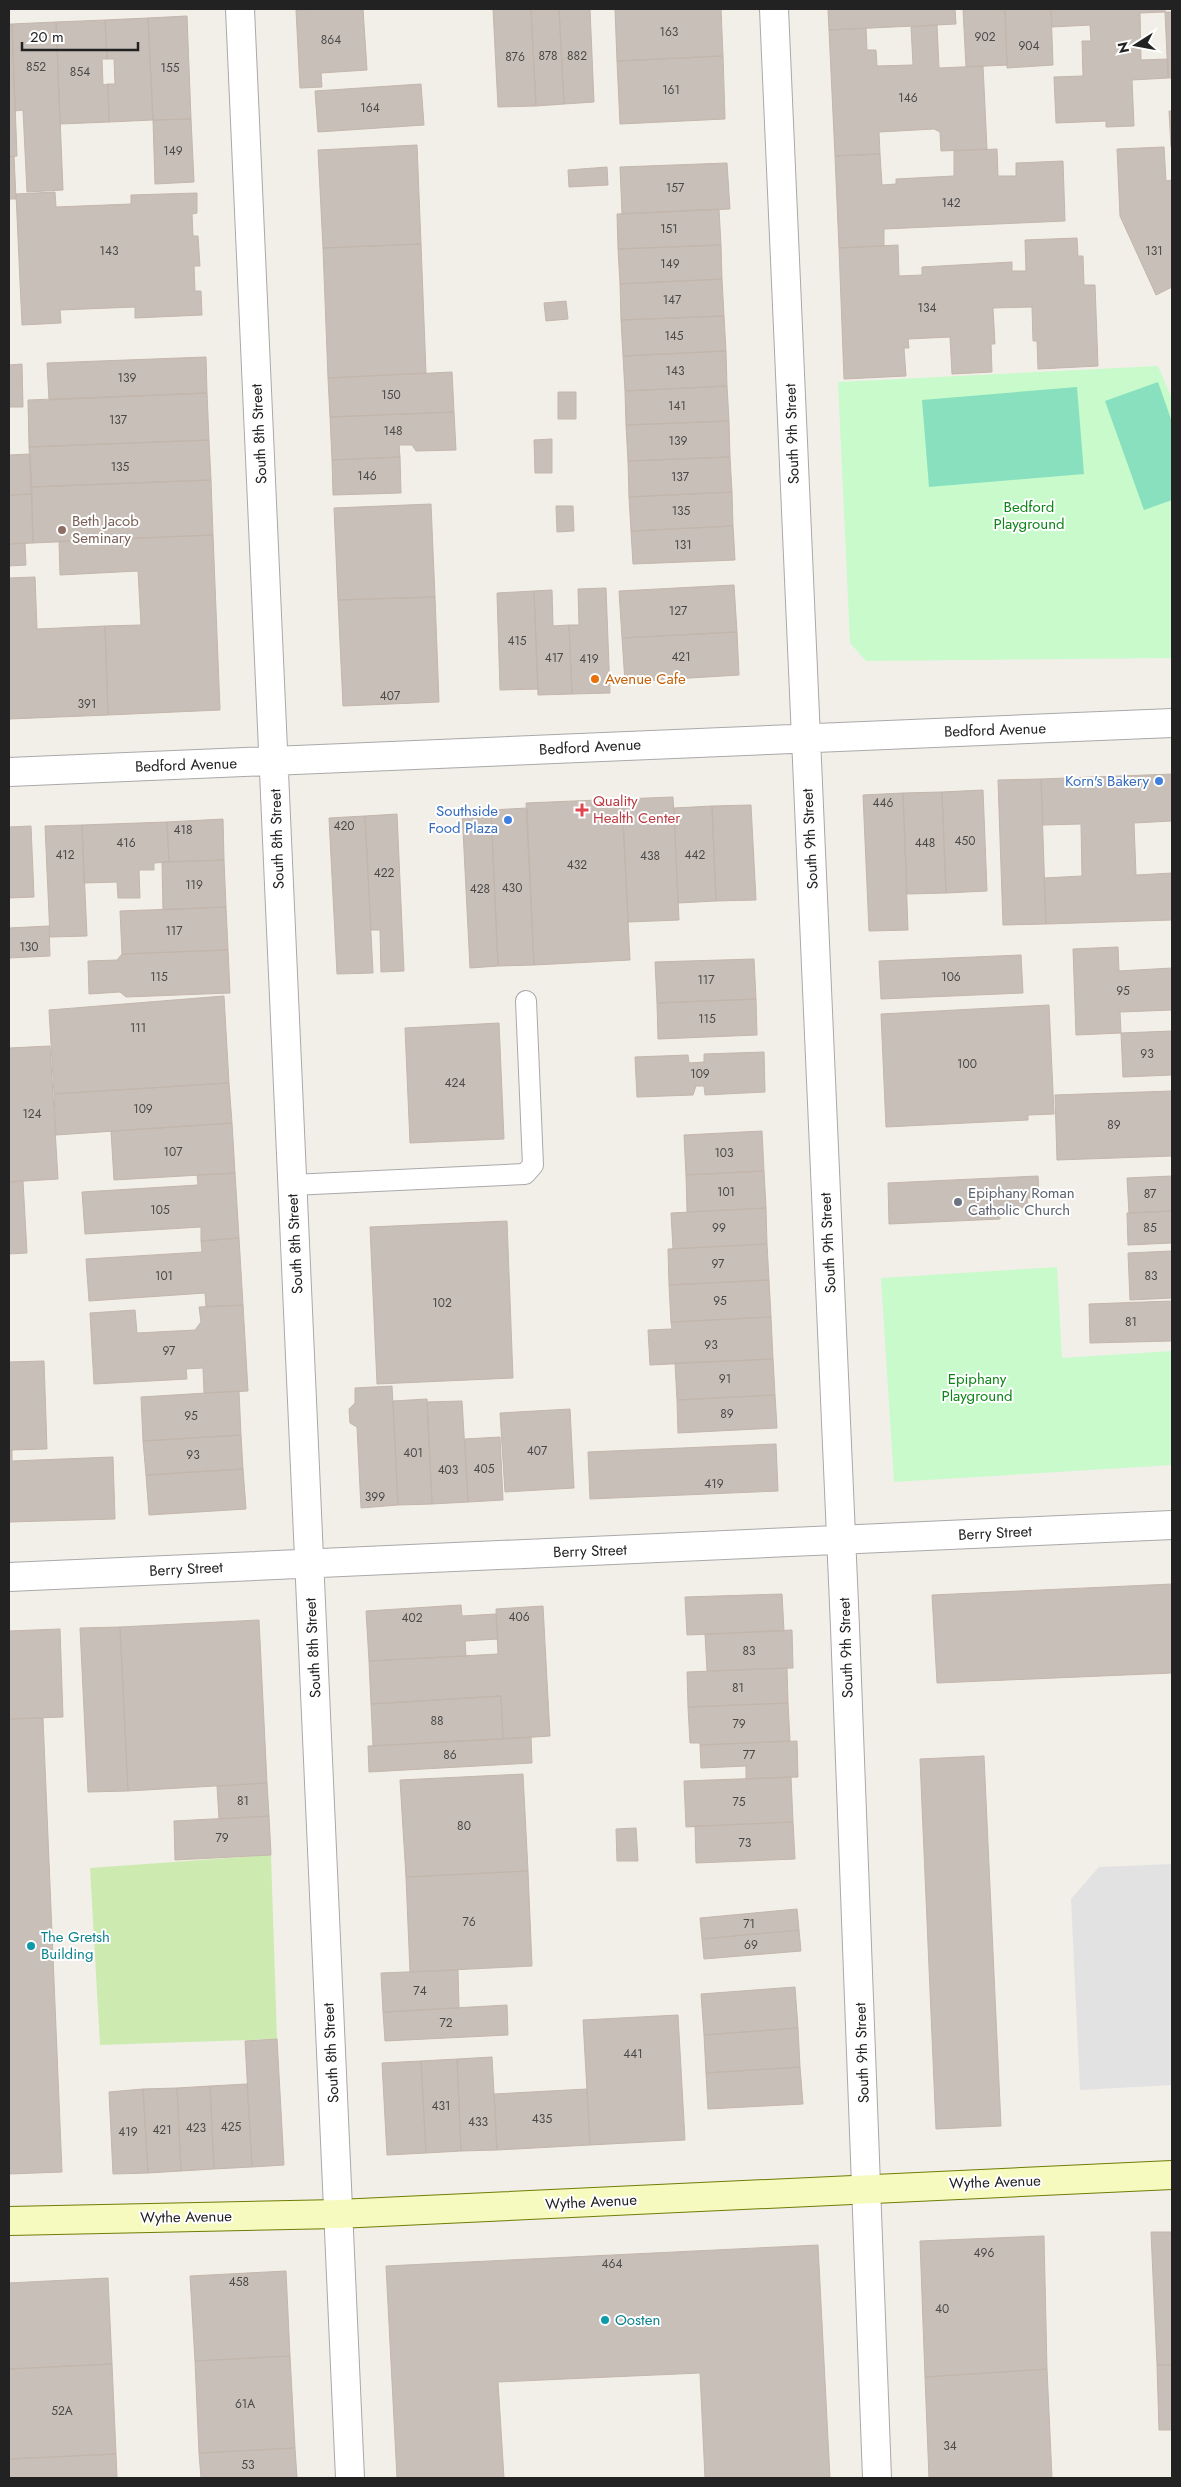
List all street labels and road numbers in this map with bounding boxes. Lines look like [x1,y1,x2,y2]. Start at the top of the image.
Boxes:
street label: South 8th Street [245,383,273,485]
street label: South 9th Street [779,383,805,485]
street label: Bedford Avenue [944,717,1047,743]
street label: Bedford Avenue [538,733,642,761]
street label: Bedford Avenue [135,752,238,778]
street label: South 8th Street [264,788,290,889]
street label: South 9th Street [796,788,824,890]
street label: South 9th Street [814,1192,842,1294]
street label: South 8th Street [281,1193,309,1295]
street label: Berry Street [958,1520,1033,1546]
street label: Berry Street [553,1539,628,1563]
street label: Berry Street [149,1556,224,1582]
street label: South 8th Street [299,1597,327,1699]
street label: South 9th Street [833,1597,859,1699]
street label: South 8th Street [317,2002,345,2104]
street label: South 9th Street [849,2002,875,2104]
street label: Wythe Avenue [949,2169,1042,2195]
street label: Wythe Avenue [545,2189,638,2215]
street label: Wythe Avenue [140,2205,232,2229]

